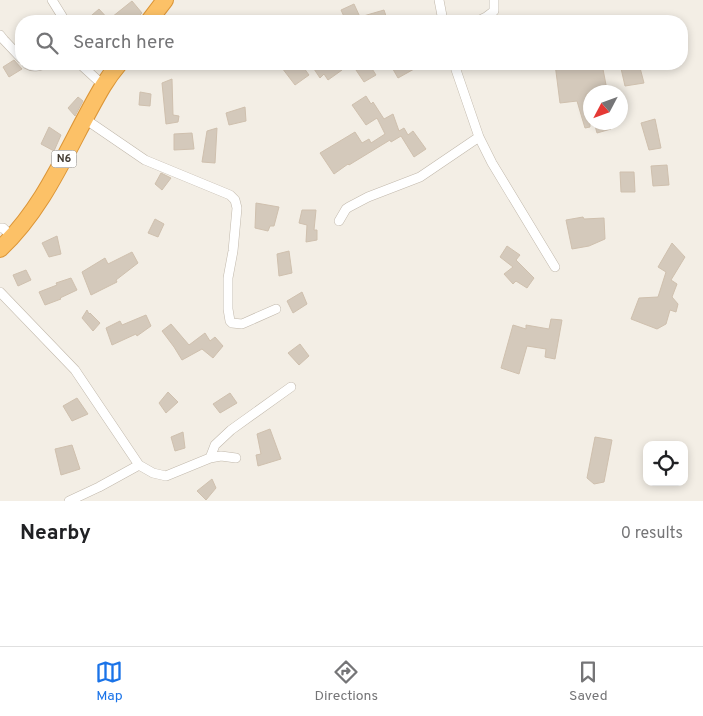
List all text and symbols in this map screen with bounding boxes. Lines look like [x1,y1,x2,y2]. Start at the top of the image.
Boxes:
search box [15,15,688,70]
icon: search [33,29,61,57]
text: Search here [73,31,175,55]
north arrow [583,85,628,130]
road number: N6 [52,150,76,168]
map controls [643,441,688,486]
button: locate [643,441,688,486]
text: Nearby [20,520,91,547]
text: 0 results [621,524,683,544]
tab: Map [95,658,123,705]
tab: Directions [314,658,378,705]
tab: Saved [569,658,608,705]

